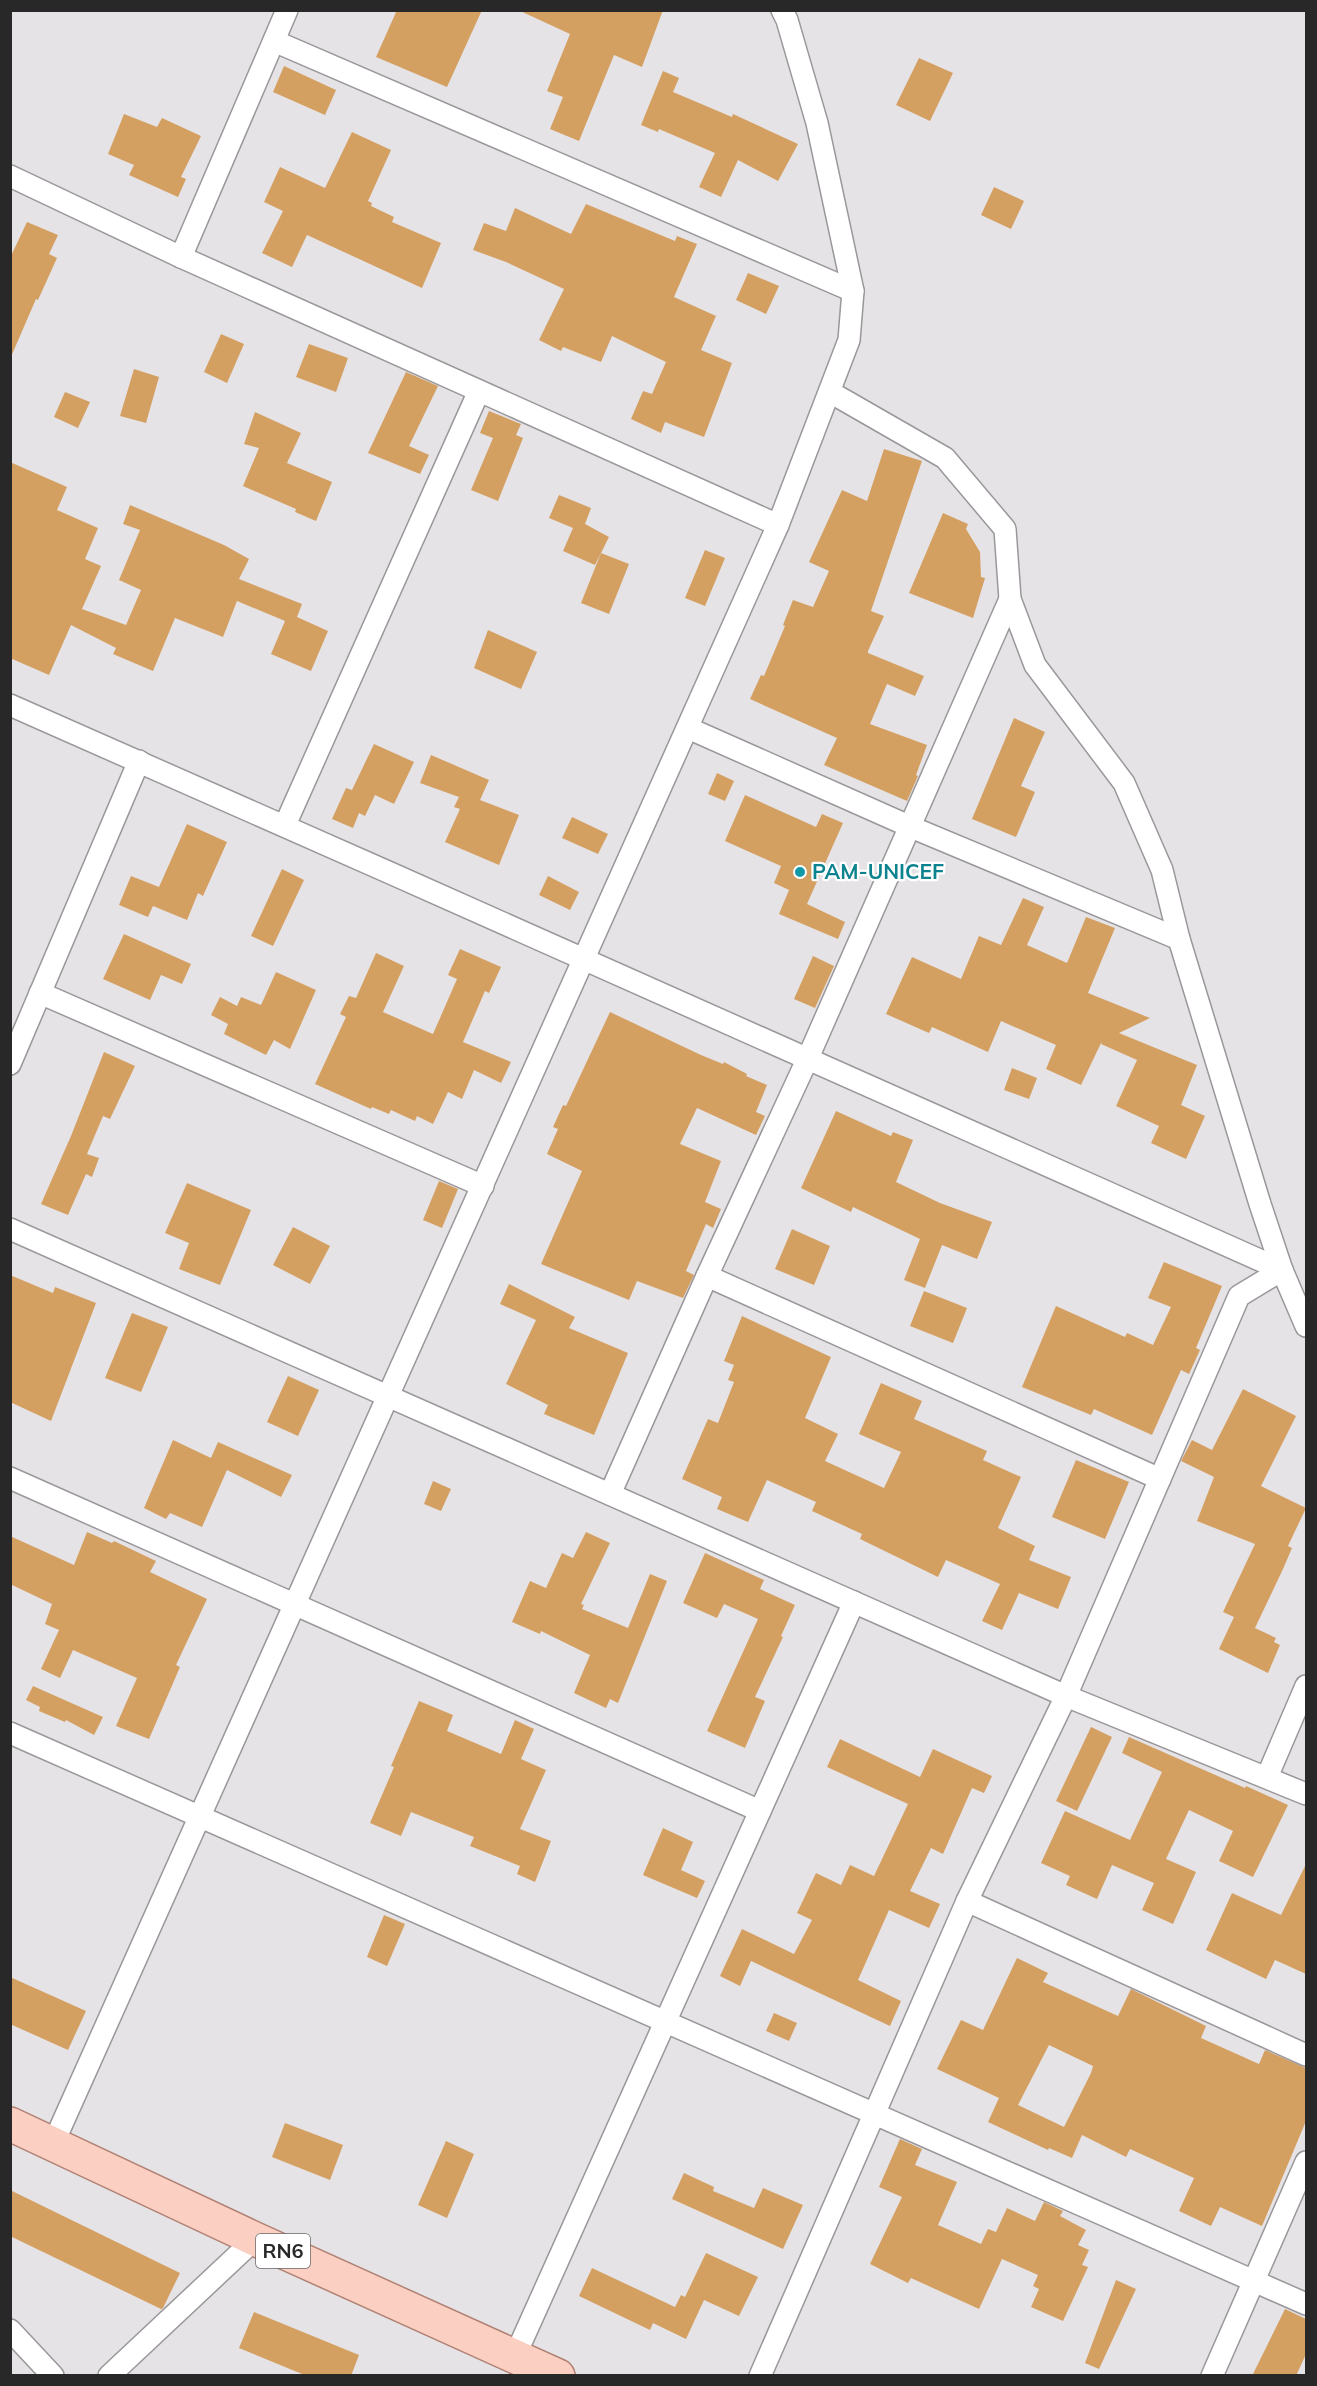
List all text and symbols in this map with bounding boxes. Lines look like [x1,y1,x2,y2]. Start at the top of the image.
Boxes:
place label: PAM-UNICEF [812,858,944,884]
marker: PAM-UNICEF [793,865,807,879]
road number: RN6 [256,2234,310,2268]

